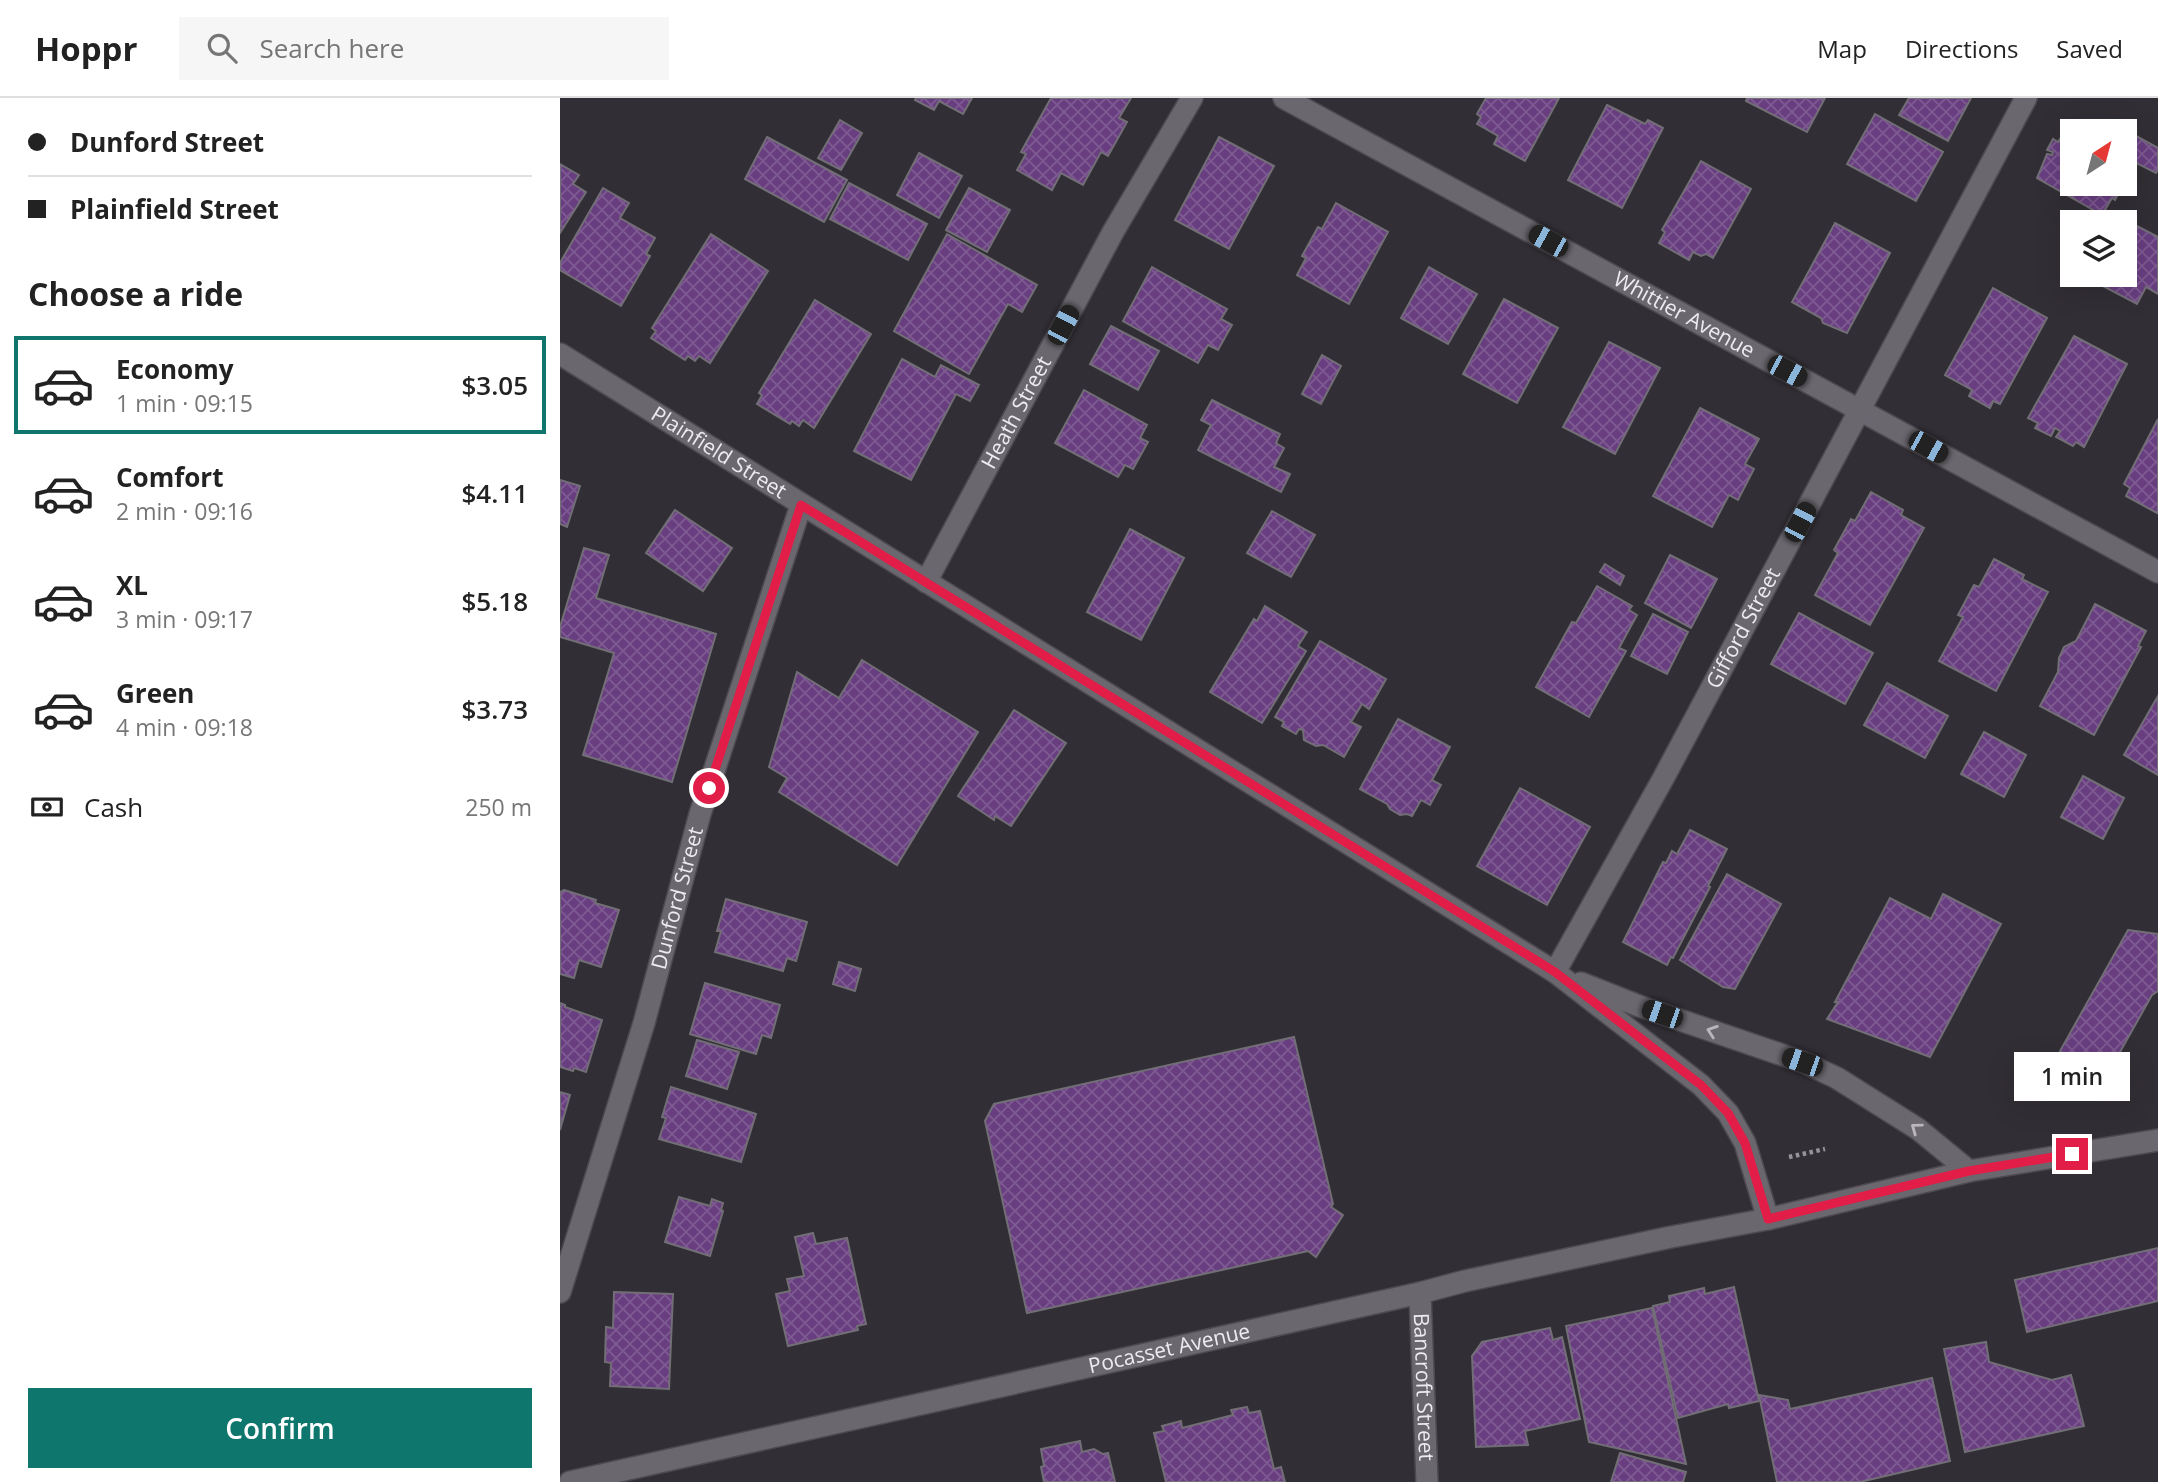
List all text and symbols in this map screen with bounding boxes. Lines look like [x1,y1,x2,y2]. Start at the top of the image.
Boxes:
search box [179,17,669,80]
text: Hoppr [35,26,137,71]
icon: search [203,29,241,67]
text: Search here [259,30,404,66]
text: Map [1817,32,1867,65]
text: Directions [1905,32,2018,65]
text: Saved [2056,32,2123,65]
north arrow [2060,119,2137,196]
map controls [2060,119,2137,287]
text: Dunford Street [70,124,264,160]
text: Plainfield Street [70,191,279,227]
button: layers [2060,210,2137,287]
car [1525,222,1572,260]
street label: Whittier Avenue [1609,264,1760,364]
text: Choose a ride [28,272,243,315]
car [1044,302,1083,348]
text: Economy [116,351,234,387]
street label: Heath Street [974,351,1057,473]
car [1764,352,1811,390]
icon: car [32,354,95,417]
text: $3.05 [461,367,528,403]
text: 1 min · 09:15 [116,387,253,419]
street label: Plainfield Street [646,399,792,504]
car [1905,428,1952,466]
text: Comfort [116,459,223,495]
icon: car [32,462,95,525]
text: $4.11 [461,475,528,511]
text: 2 min · 09:16 [116,495,253,527]
car [1781,499,1820,545]
street label: Gifford Street [1699,562,1786,693]
text: XL [116,567,148,603]
icon: car [32,570,95,633]
text: $5.18 [461,583,528,619]
text: 3 min · 09:17 [116,603,253,635]
text: Green [116,675,194,711]
icon: car [32,678,95,741]
text: $3.73 [461,691,528,727]
text: 4 min · 09:18 [116,711,253,743]
route start [693,772,725,804]
icon: cash [28,788,66,826]
text: Cash [84,789,143,825]
text: 250 m [465,791,532,823]
street label: Dunford Street [644,824,709,972]
car [1639,997,1686,1031]
one-way arrow [1707,1025,1719,1039]
car [1779,1045,1826,1079]
callout: 1 min [2014,1052,2130,1102]
text: 1 min [2041,1060,2103,1092]
one-way arrow [1911,1124,1924,1136]
route end [2056,1138,2088,1170]
street label: Bancroft Street [1408,1312,1441,1461]
street label: Pocasset Avenue [1086,1316,1253,1379]
button: Confirm [28,1388,532,1468]

